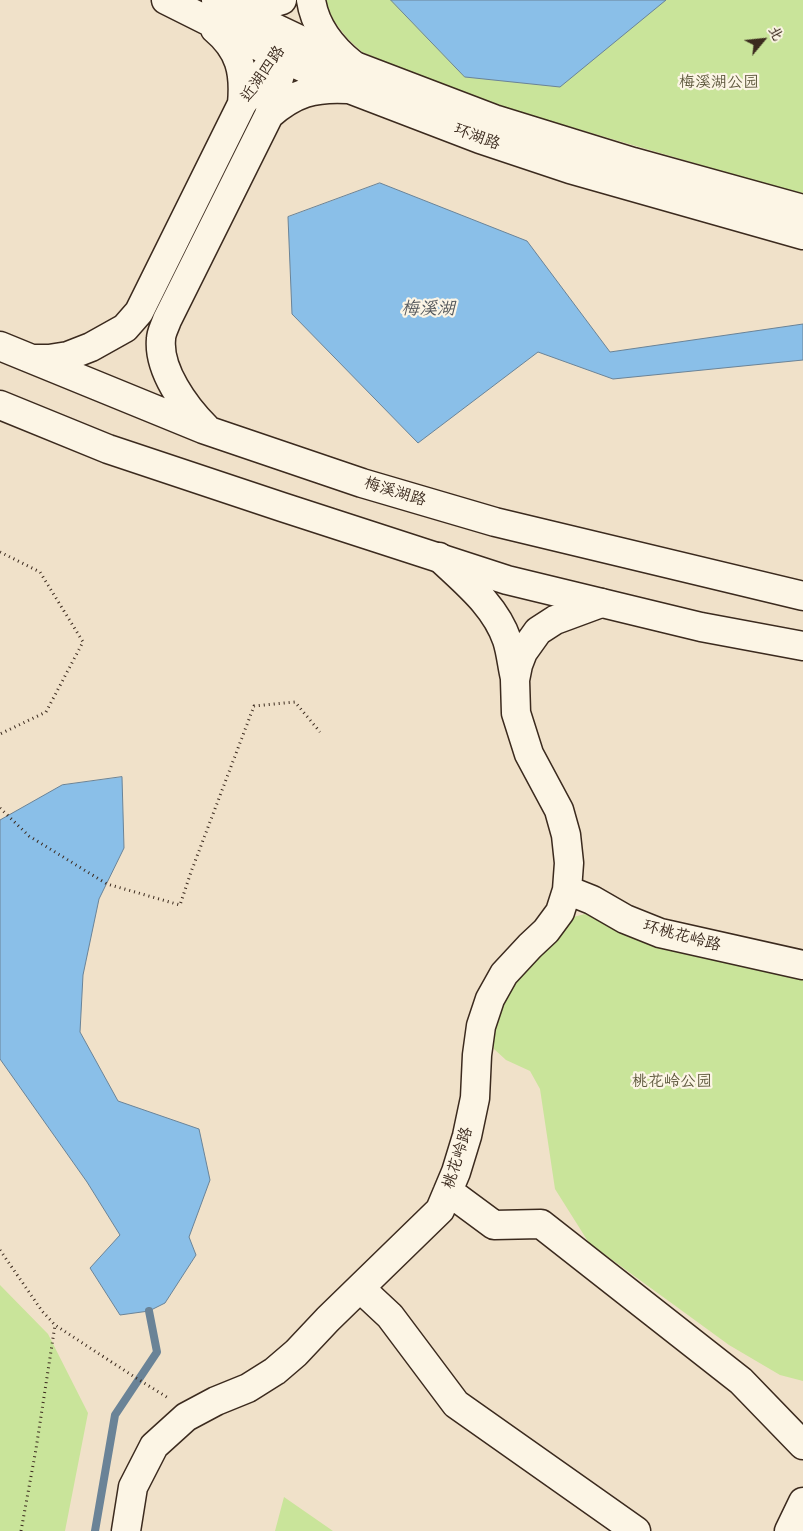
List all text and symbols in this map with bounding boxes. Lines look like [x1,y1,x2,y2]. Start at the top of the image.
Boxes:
north arrow [738,15,788,65]
text: 北 [765,22,788,43]
street label: 近湖四路 [237,42,289,106]
park label: 梅溪湖公园 [679,73,759,93]
street label: 环湖路 [451,120,503,154]
water label: 梅溪湖 [401,298,455,320]
street label: 梅溪湖路 [362,473,428,511]
street label: 环桃花岭路 [641,916,723,956]
park label: 桃花岭公园 [632,1072,712,1092]
street label: 桃花岭路 [439,1125,477,1191]

